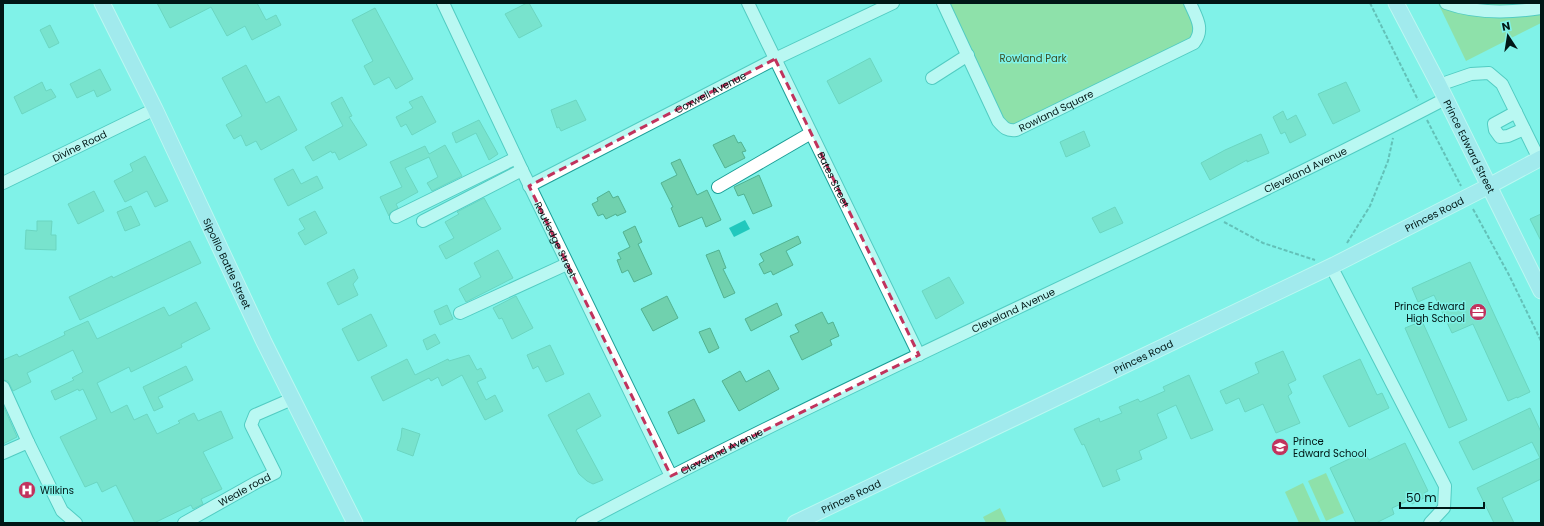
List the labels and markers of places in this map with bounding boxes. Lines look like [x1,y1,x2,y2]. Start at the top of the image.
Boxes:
place label: Prince Edward High School [1394,299,1465,326]
office icon: Prince Edward High School [1468,302,1488,322]
place label: Prince Edward School [1293,434,1367,461]
school or university icon: Prince Edward School [1270,437,1290,457]
hospital icon: Wilkins [17,480,37,500]
place label: Wilkins [40,483,74,498]

